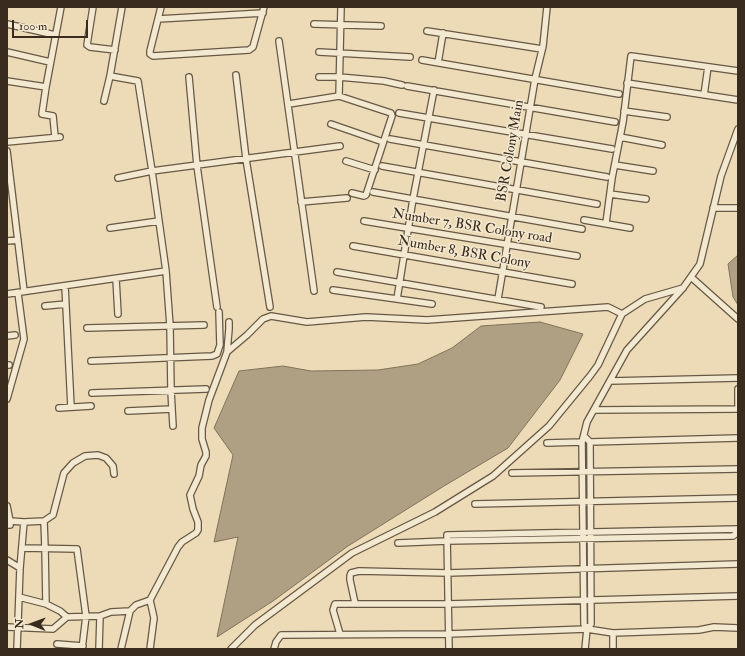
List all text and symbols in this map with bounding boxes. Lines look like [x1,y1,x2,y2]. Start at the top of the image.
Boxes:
scale bar [14,12,90,38]
text: 100 m [19,19,47,34]
street label: BSR Colony Main [494,99,528,203]
street label: Number 7, BSR Colony road [391,206,553,248]
street label: Number 8, BSR Colony [396,233,532,273]
north arrow [12,604,52,644]
text: N [13,619,26,629]

